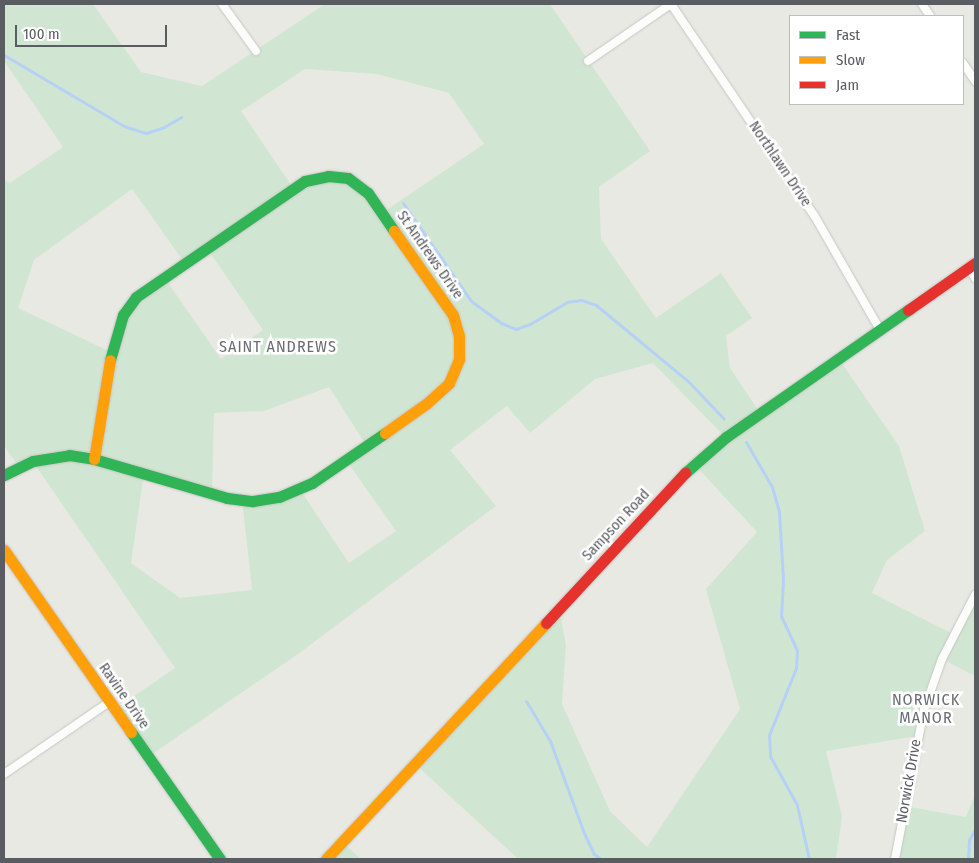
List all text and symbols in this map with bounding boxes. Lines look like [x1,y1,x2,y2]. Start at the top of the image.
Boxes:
scale bar [18,15,170,47]
legend [789,15,964,105]
text: 100 m [23,25,60,43]
text: Fast [836,26,860,44]
text: Slow [836,51,865,69]
text: Jam [836,76,859,94]
street label: Northlawn Drive [745,118,815,210]
street label: St Andrews Drive [393,207,467,303]
district label: SAINT ANDREWS [217,337,339,357]
street label: Sampson Road [578,486,654,564]
street label: Ravine Drive [95,660,153,732]
district label: NORWICK MANOR [891,690,961,728]
street label: Norwick Drive [893,738,925,824]

